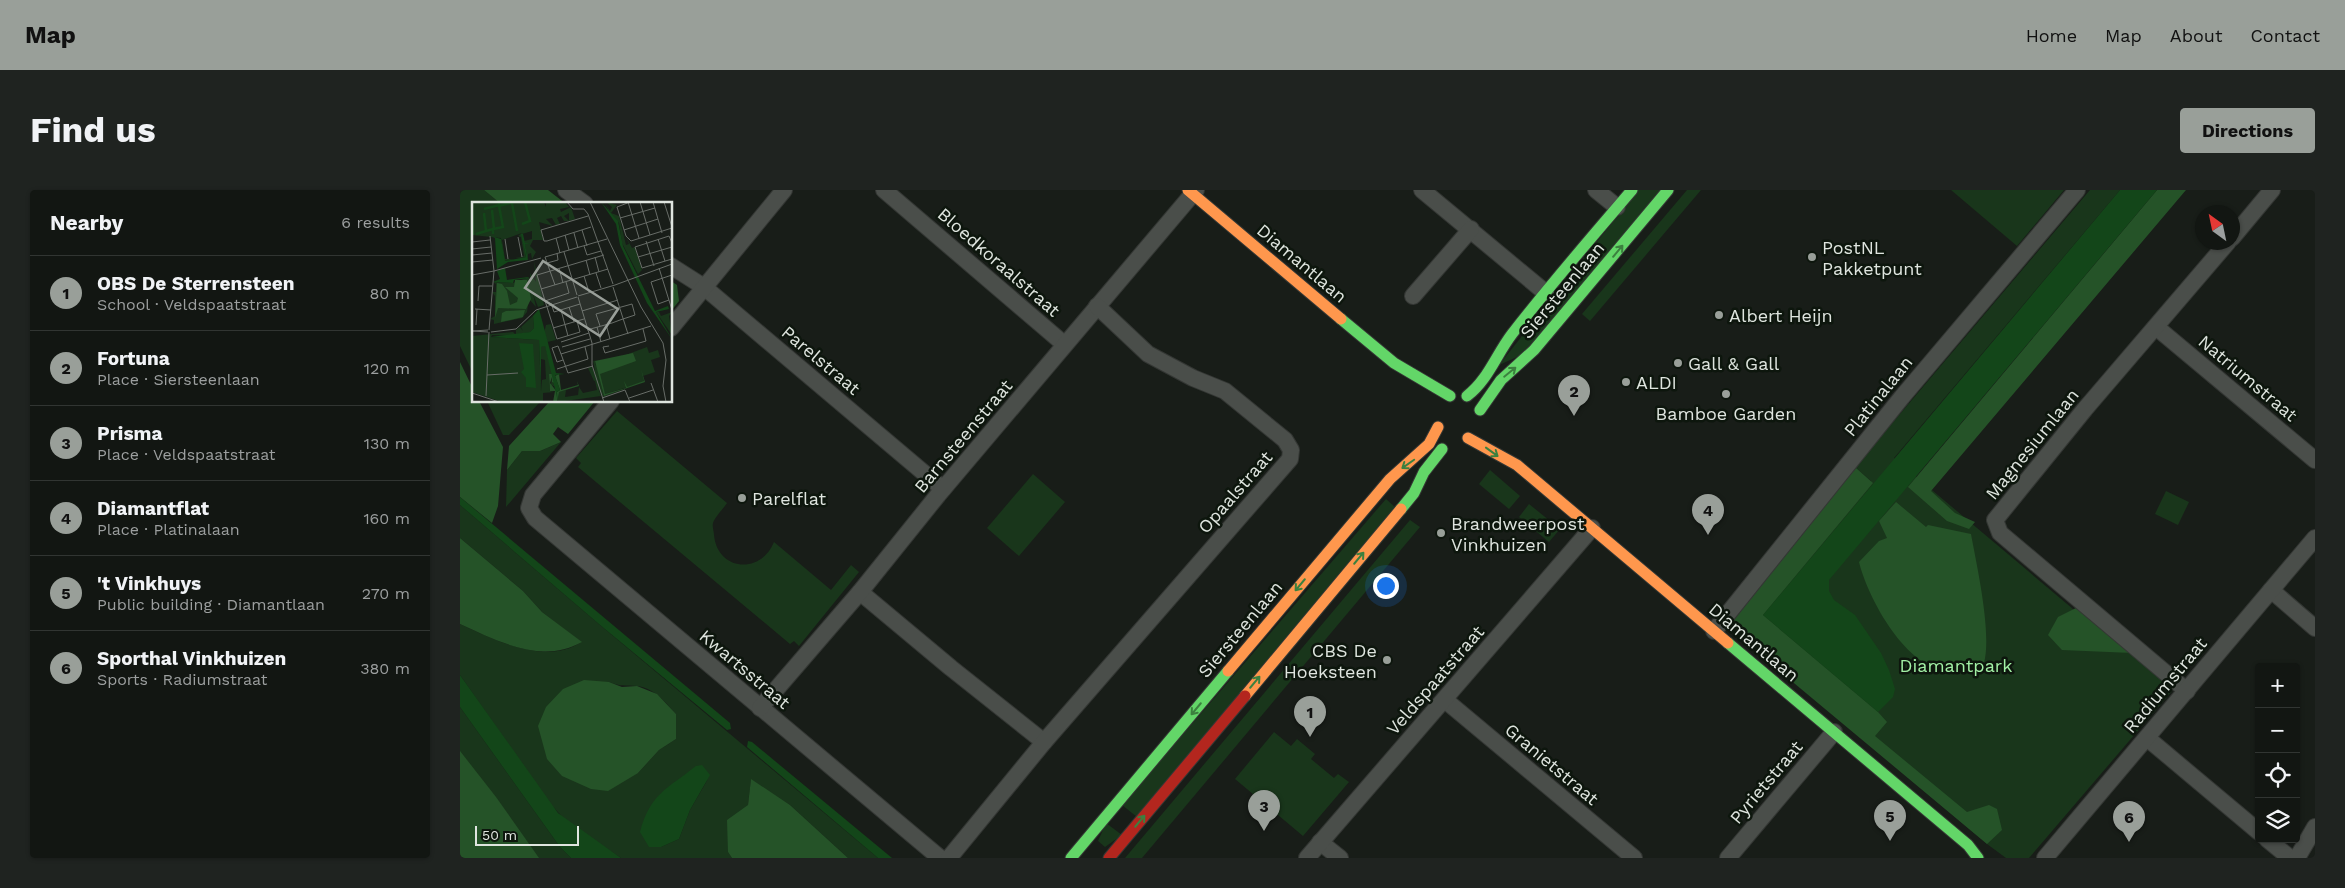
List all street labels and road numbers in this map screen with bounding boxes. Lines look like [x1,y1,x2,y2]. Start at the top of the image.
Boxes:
street label: Bloedkoraalstraat [934,203,1065,321]
street label: Diamantlaan [1253,219,1351,307]
street label: Siersteenlaan [1516,237,1608,343]
street label: Parelstraat [778,321,865,399]
street label: Natriumstraat [2194,331,2302,426]
street label: Platinalaan [1839,352,1917,440]
street label: Barnsteenstraat [910,375,1017,497]
street label: Magnesiumlaan [1981,384,2083,504]
street label: Opaalstraat [1194,446,1277,537]
street label: Siersteenlaan [1194,576,1286,682]
street label: Diamantlaan [1705,598,1803,686]
street label: Veldspaatstraat [1382,621,1488,739]
street label: Kwartsstraat [695,625,795,713]
street label: Radiumstraat [2119,633,2211,737]
street label: Granietstraat [1501,719,1603,809]
street label: Pyrietstraat [1725,736,1807,828]

